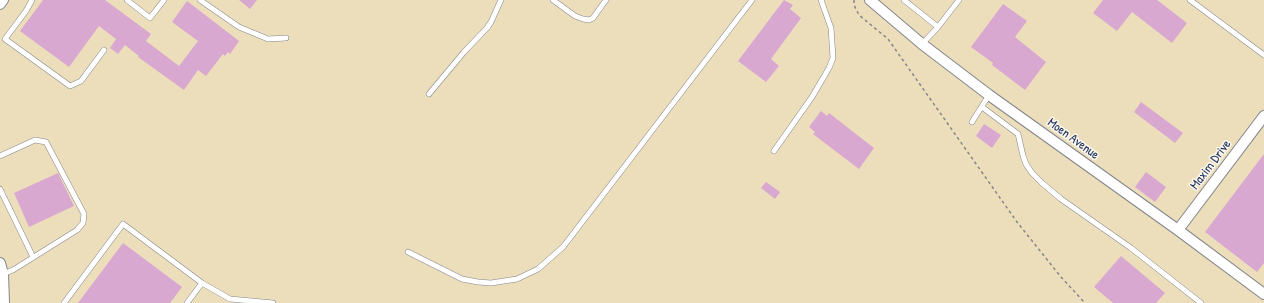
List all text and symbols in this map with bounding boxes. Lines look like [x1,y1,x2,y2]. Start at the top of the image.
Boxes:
street label: Moen Avenue [1044,115,1102,163]
street label: Maxim Drive [1187,137,1235,193]

